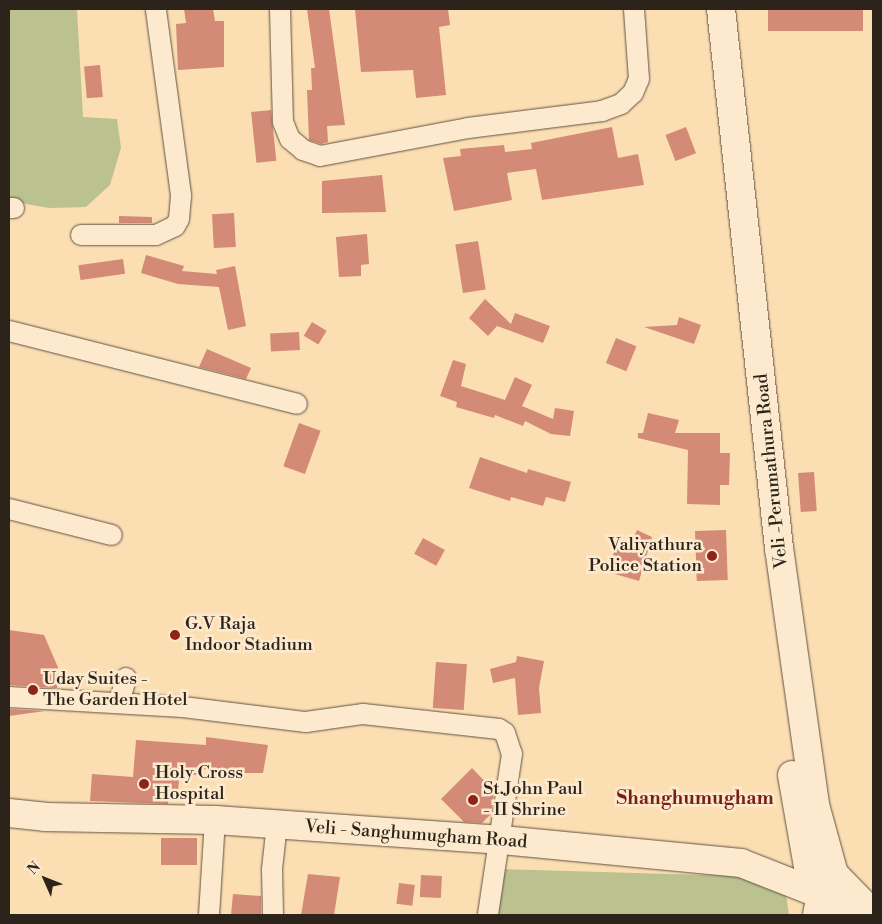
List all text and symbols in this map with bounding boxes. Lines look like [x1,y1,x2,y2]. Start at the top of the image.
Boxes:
street label: Veli -Perumathura Road [751,372,793,570]
place label: Valiyathura Police Station [588,535,702,578]
marker: Valiyathura Police Station [706,550,718,562]
place label: G.V Raja Indoor Stadium [185,614,313,656]
marker: G.V Raja Indoor Stadium [169,629,181,641]
place label: Uday Suites - The Garden Hotel [43,669,188,712]
marker: Uday Suites - The Garden Hotel [27,684,39,696]
place label: Holy Cross Hospital [155,763,243,806]
marker: Holy Cross Hospital [137,777,151,791]
place label: St.John Paul - II Shrine [483,779,583,822]
district label: Shanghumugham [616,788,774,810]
marker: St.John Paul - II Shrine [467,794,479,806]
street label: Veli - Sanghumugham Road [304,816,528,854]
north arrow [20,854,70,904]
text: N [24,858,45,879]

